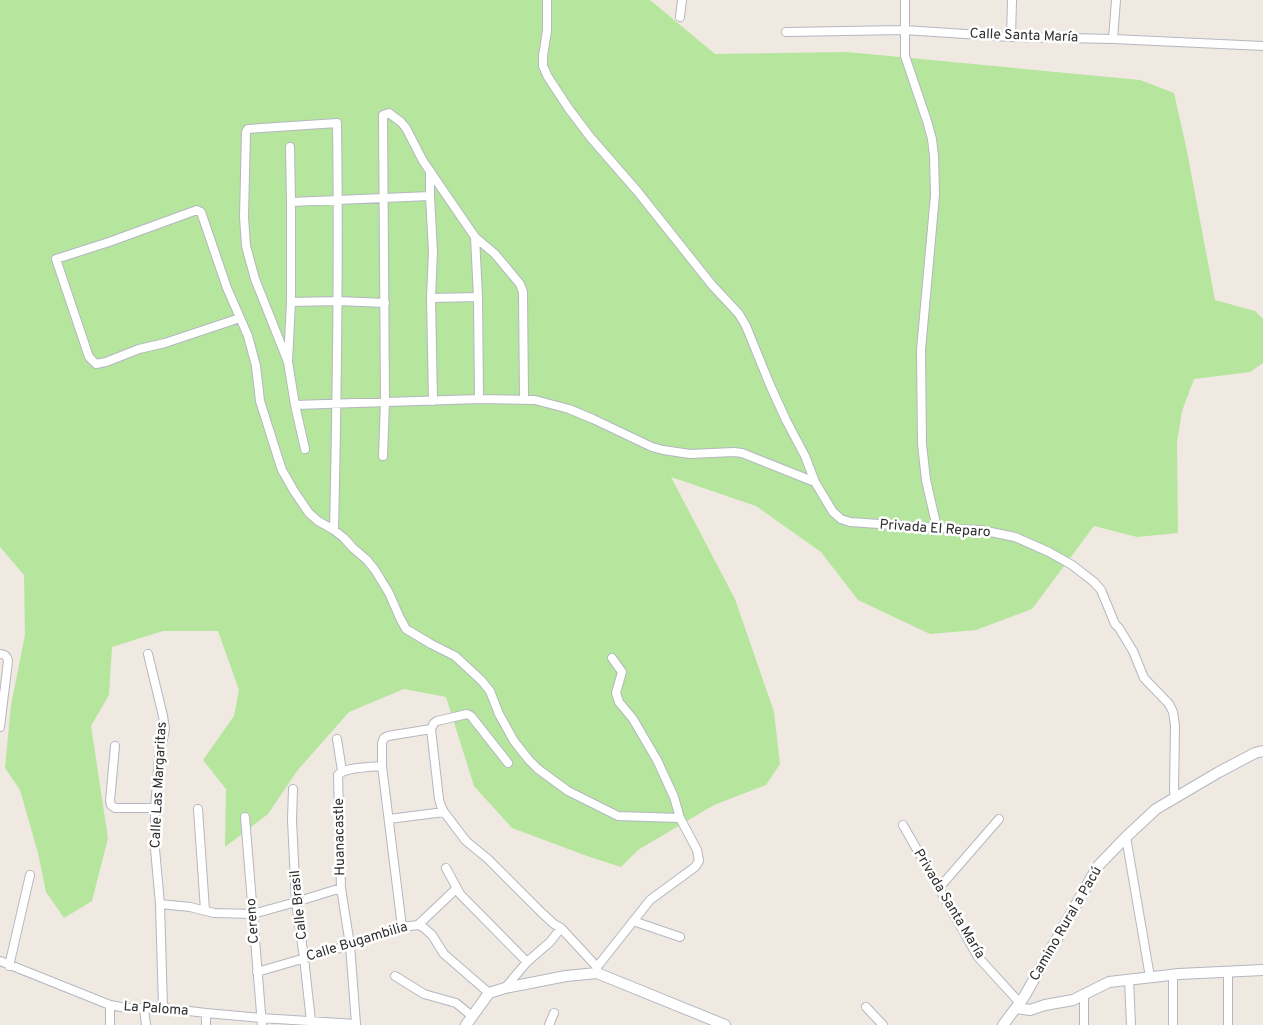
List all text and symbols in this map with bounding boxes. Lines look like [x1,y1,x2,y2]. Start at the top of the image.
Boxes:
street label: Calle Santa María [969,26,1079,46]
street label: Privada El Reparo [879,517,991,541]
street label: Calle Las Margaritas [147,721,171,849]
street label: Huanacastle [331,798,349,876]
street label: Privada Santa María [910,846,988,962]
street label: Camino Rural a Pacú [1026,864,1106,984]
street label: Calle Brasil [287,869,311,941]
street label: Cereno [243,898,263,944]
street label: Calle Bugambilia [304,919,410,965]
street label: La Paloma [123,998,189,1020]

